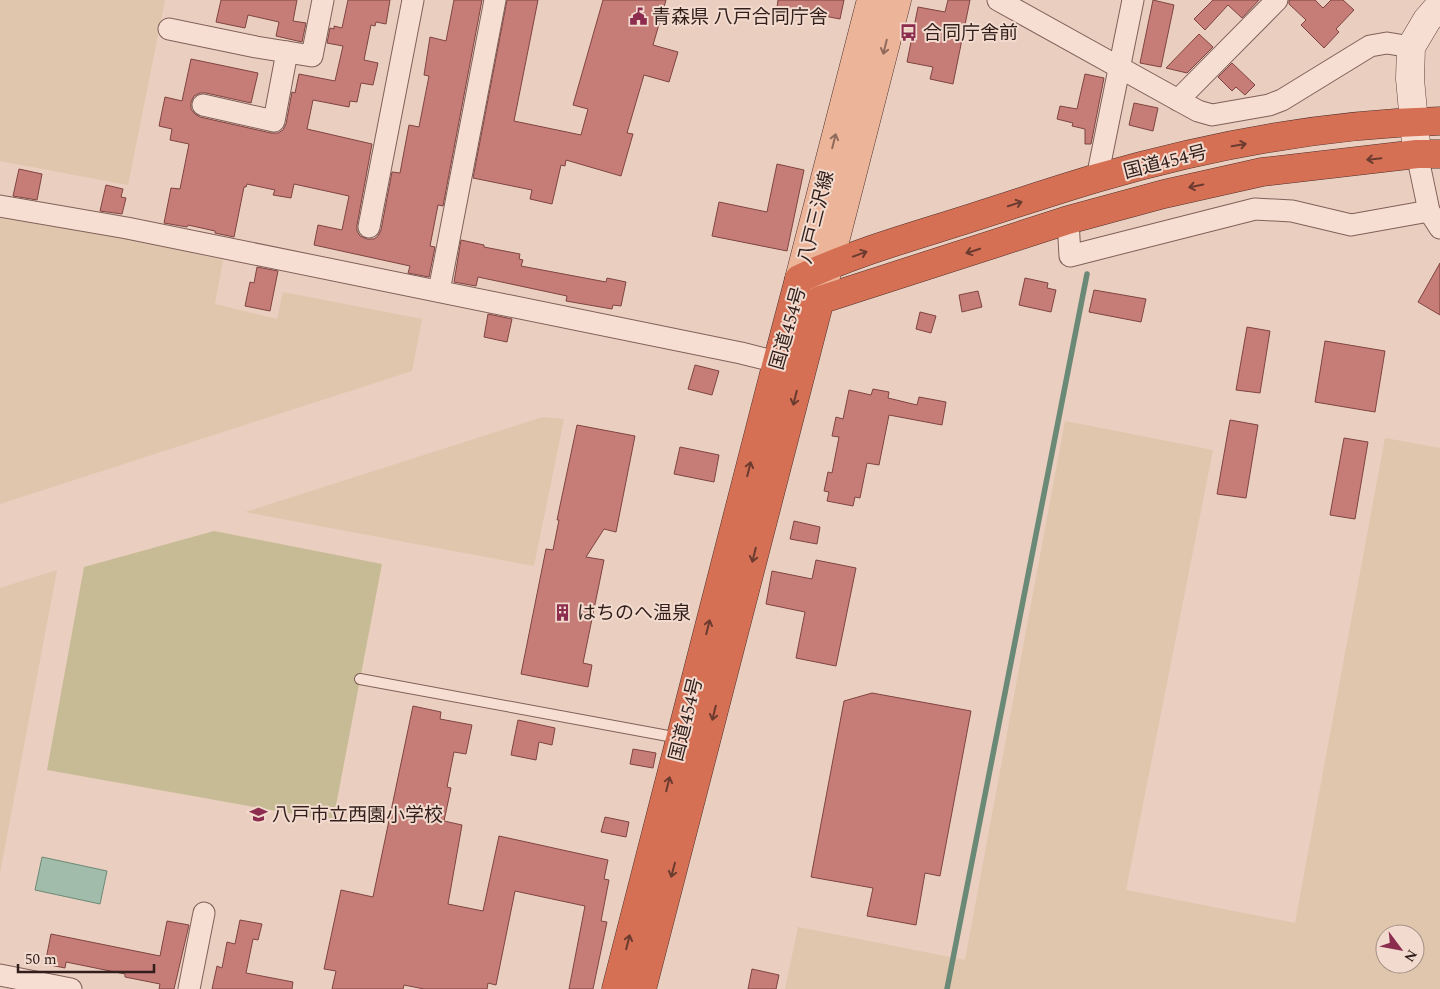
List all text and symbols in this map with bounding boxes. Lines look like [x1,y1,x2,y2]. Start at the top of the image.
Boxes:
place label: 青森県 八戸合同庁舎 [652,3,828,32]
public building icon: 青森県 八戸合同庁舎 [628,6,648,26]
place label: 合同庁舎前 [923,19,1018,48]
bus stop icon: 合同庁舎前 [899,22,919,42]
one-way arrow [880,39,889,55]
one-way arrow [830,134,840,150]
street label: 国道454号 [1120,138,1210,187]
one-way arrow [1231,139,1247,149]
one-way arrow [1366,154,1382,164]
street label: 八戸三沢線 [791,168,842,267]
one-way arrow [1189,182,1205,191]
one-way arrow [1007,199,1023,209]
one-way arrow [966,247,982,257]
one-way arrow [852,248,868,258]
street label: 国道454号 [763,283,814,374]
one-way arrow [790,390,799,406]
one-way arrow [745,462,754,478]
one-way arrow [749,547,758,563]
place label: はちのへ温泉 [577,599,691,628]
building icon: はちのへ温泉 [553,602,573,622]
one-way arrow [704,619,714,635]
street label: 国道454号 [662,674,711,764]
one-way arrow [708,704,718,720]
one-way arrow [664,777,673,793]
place label: 八戸市立西園小学校 [272,801,443,830]
school or university icon: 八戸市立西園小学校 [248,804,268,824]
one-way arrow [668,862,677,878]
north arrow [1375,924,1425,974]
one-way arrow [624,934,633,950]
scale bar [18,942,154,974]
text: N [1399,945,1423,966]
text: 50 m [25,948,57,971]

